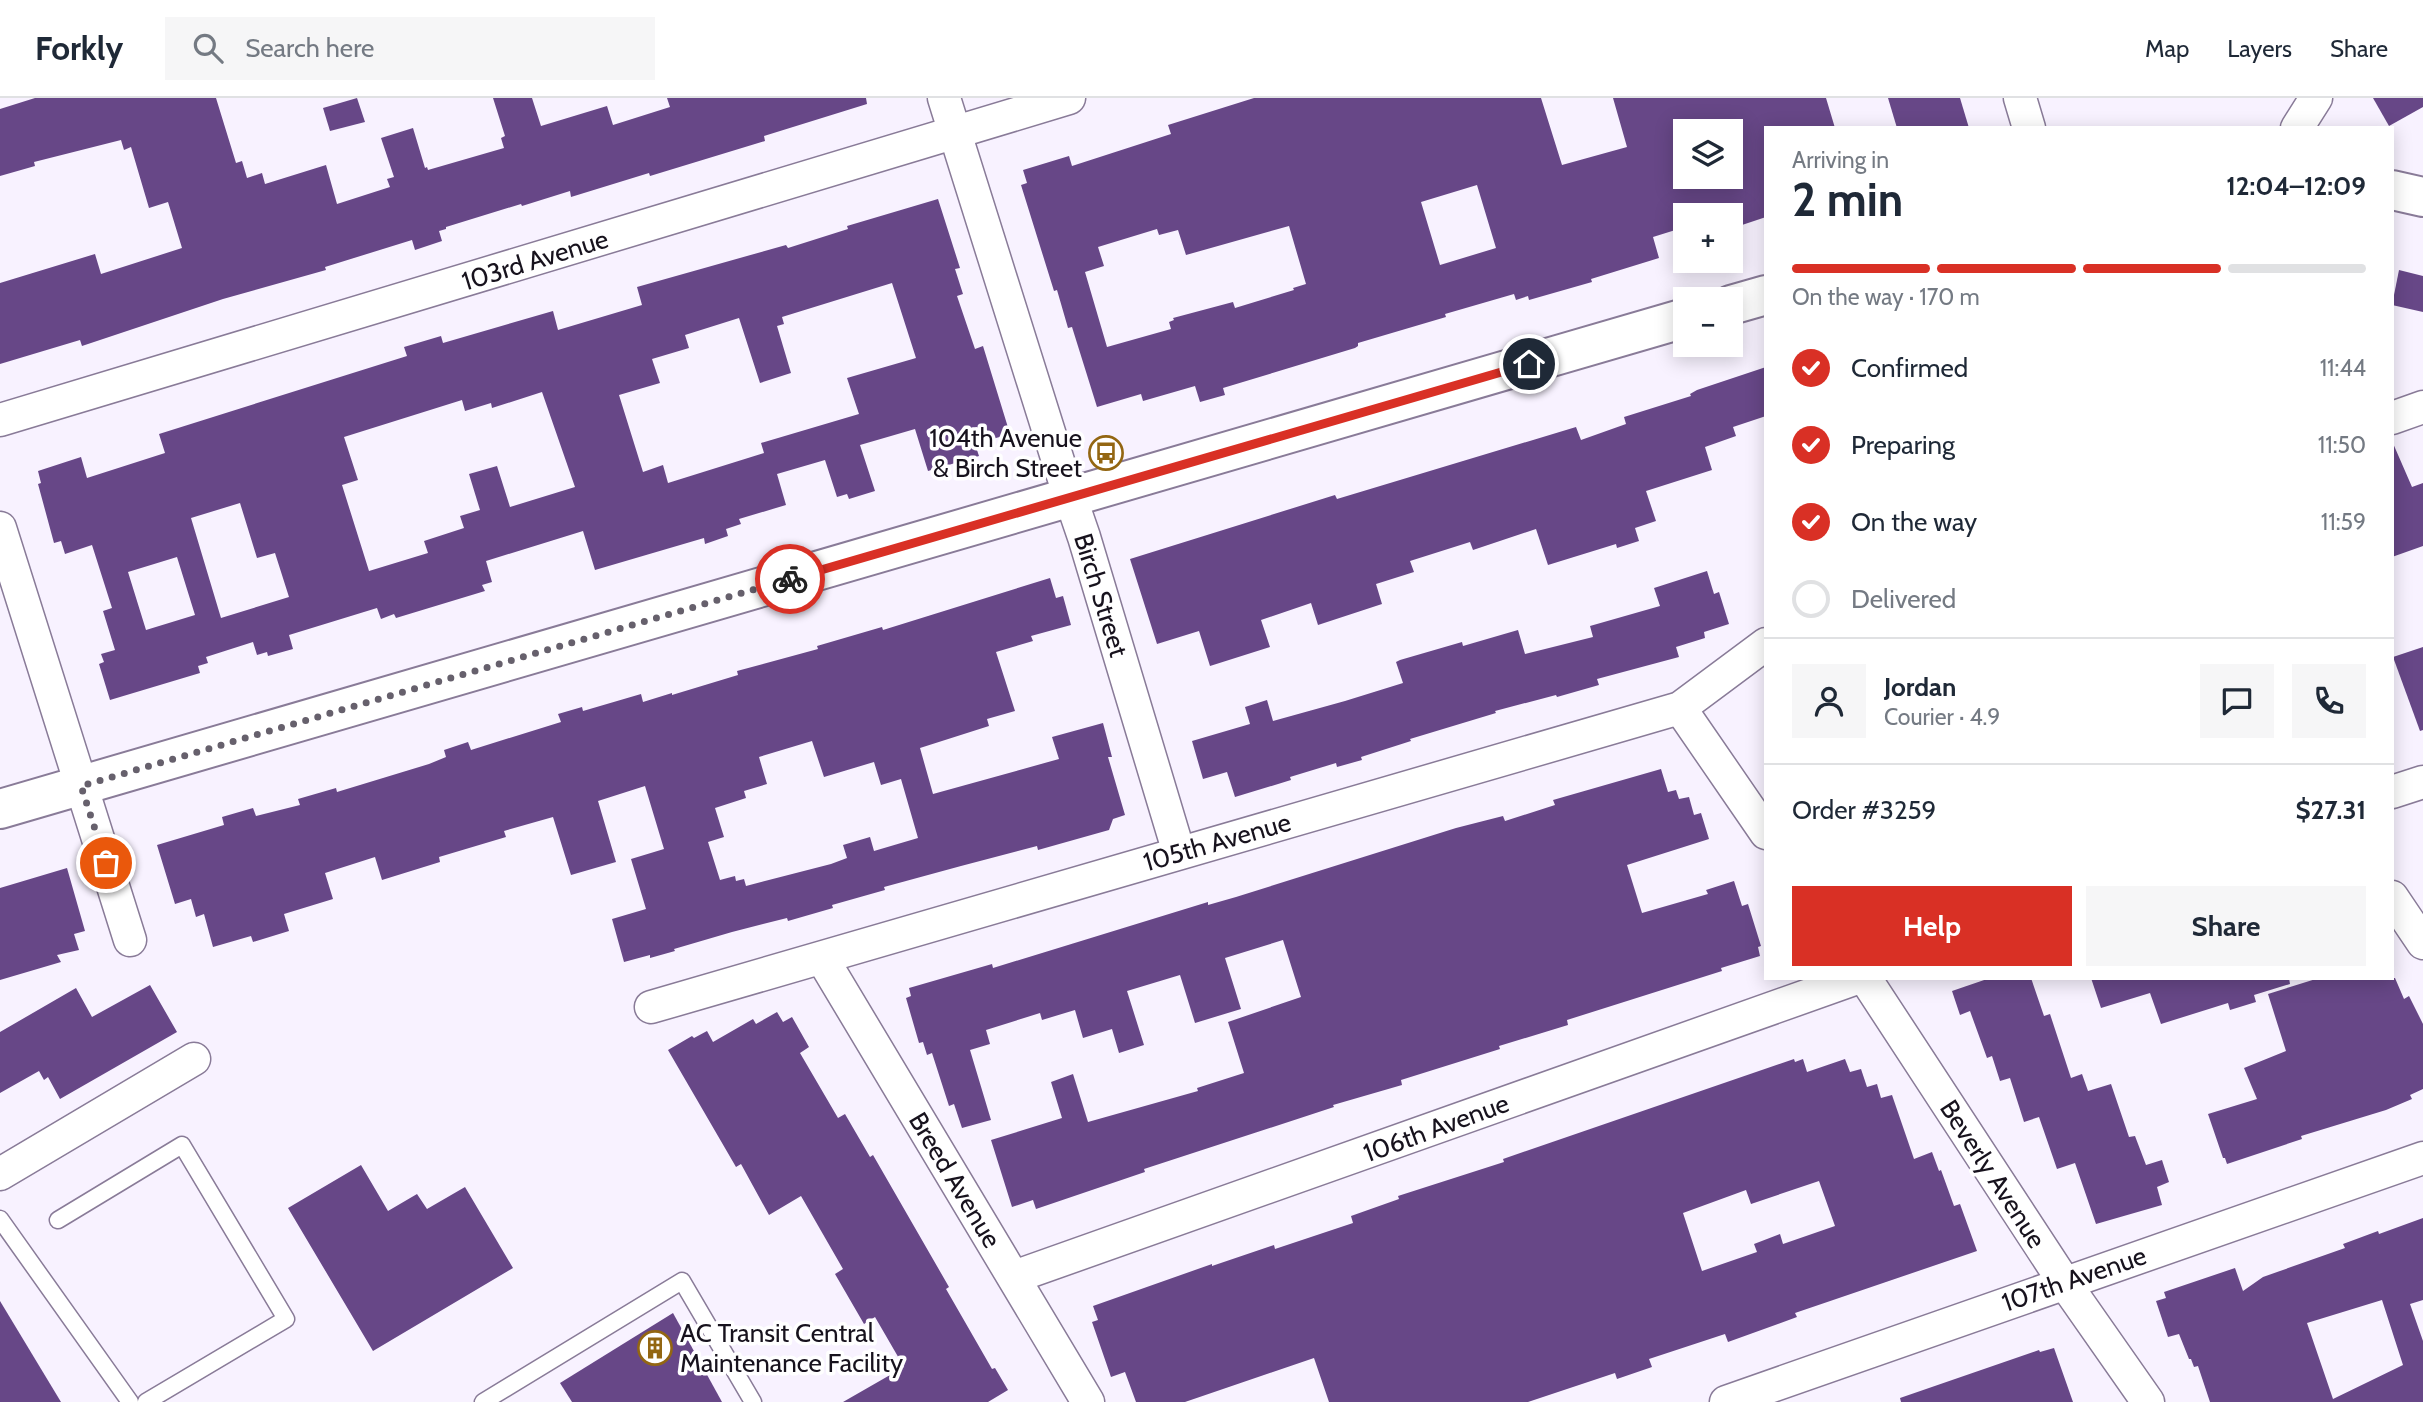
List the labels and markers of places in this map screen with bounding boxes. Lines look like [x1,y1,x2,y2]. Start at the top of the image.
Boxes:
pin [1499,334,1559,394]
place label: 104th Avenue & Birch Street [929,422,1082,484]
bus stop icon: 104th Avenue & Birch Street [1087,434,1125,472]
pin [76,833,136,893]
place label: AC Transit Central Maintenance Facility [680,1317,903,1379]
building icon: AC Transit Central Maintenance Facility [636,1329,674,1367]

